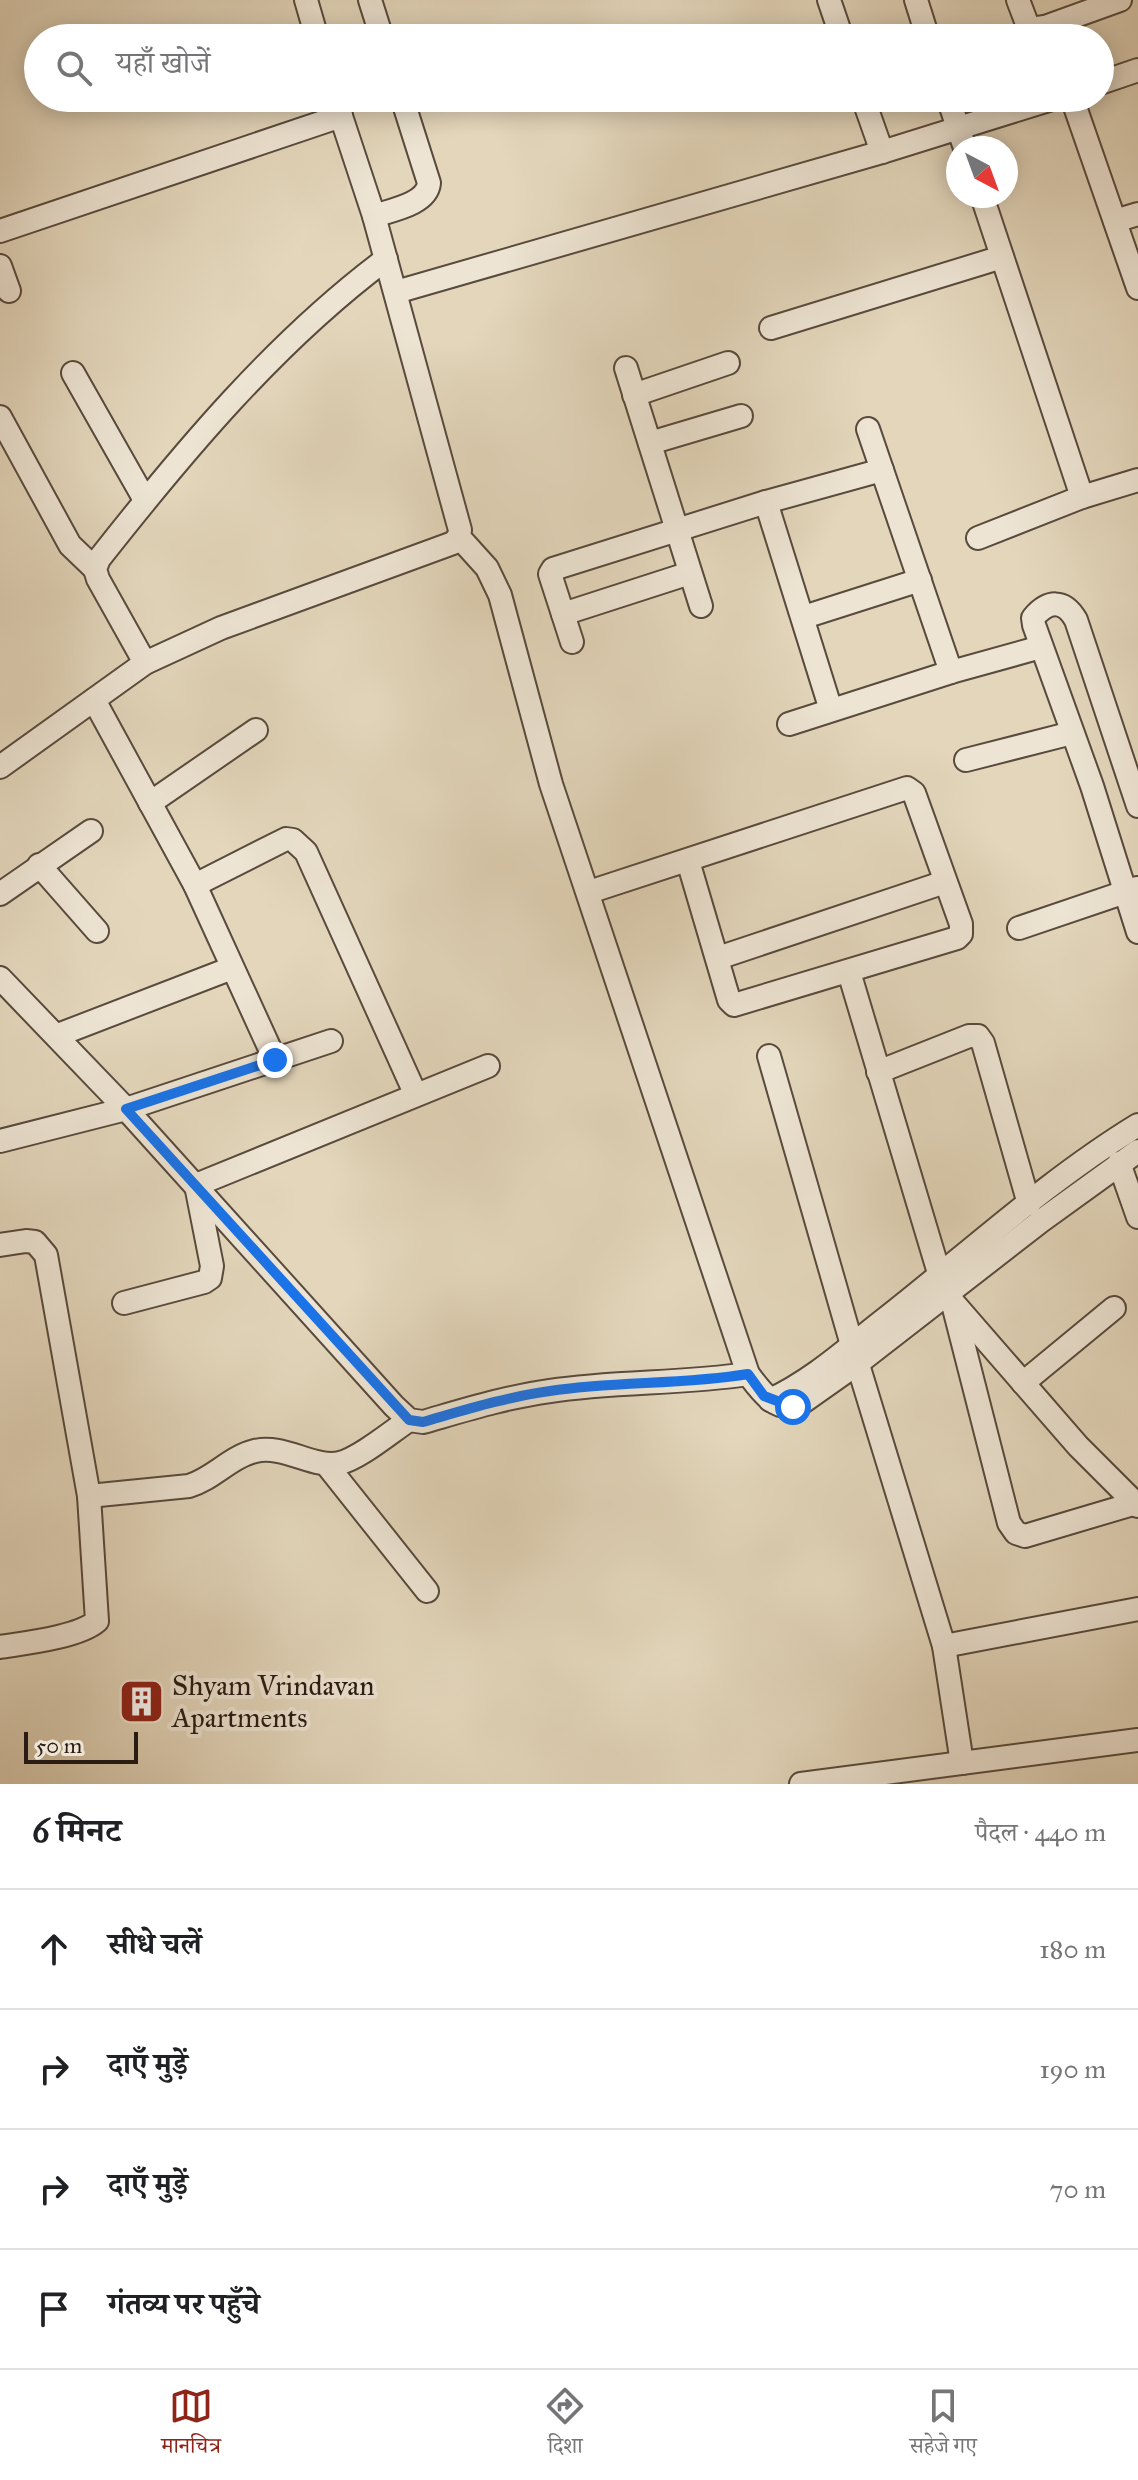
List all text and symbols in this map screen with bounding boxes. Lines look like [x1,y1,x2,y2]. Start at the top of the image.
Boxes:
search box [24,24,1114,112]
text: यहाँ खोजें [116,45,210,81]
icon: search [52,46,96,90]
north arrow [946,136,1018,208]
route end [257,1042,293,1078]
route start [775,1389,811,1425]
place label: Shyam Vrindavan Apartments [171,1668,374,1735]
building icon: Shyam Vrindavan Apartments [117,1677,165,1725]
scale bar [24,1728,138,1764]
text: 50 m [36,1732,82,1759]
text: 6 मिनट [32,1810,121,1851]
text: पैदल · 440 m [975,1816,1106,1848]
text: सीधे चलें [108,1926,201,1962]
icon: ahead [32,1927,76,1971]
text: 180 m [1039,1933,1106,1965]
text: दाएँ मुड़ें [108,2046,188,2082]
icon: right [32,2047,76,2091]
text: 190 m [1039,2053,1106,2085]
text: दाएँ मुड़ें [108,2166,188,2202]
icon: right [32,2167,76,2211]
text: 70 m [1050,2173,1106,2205]
text: गंतव्य पर पहुँचे [108,2286,260,2322]
icon: arrive [32,2287,76,2331]
tab: मानचित्र [161,2384,221,2467]
tab: दिशा [543,2384,587,2467]
tab: सहेजे गए [910,2384,977,2467]

